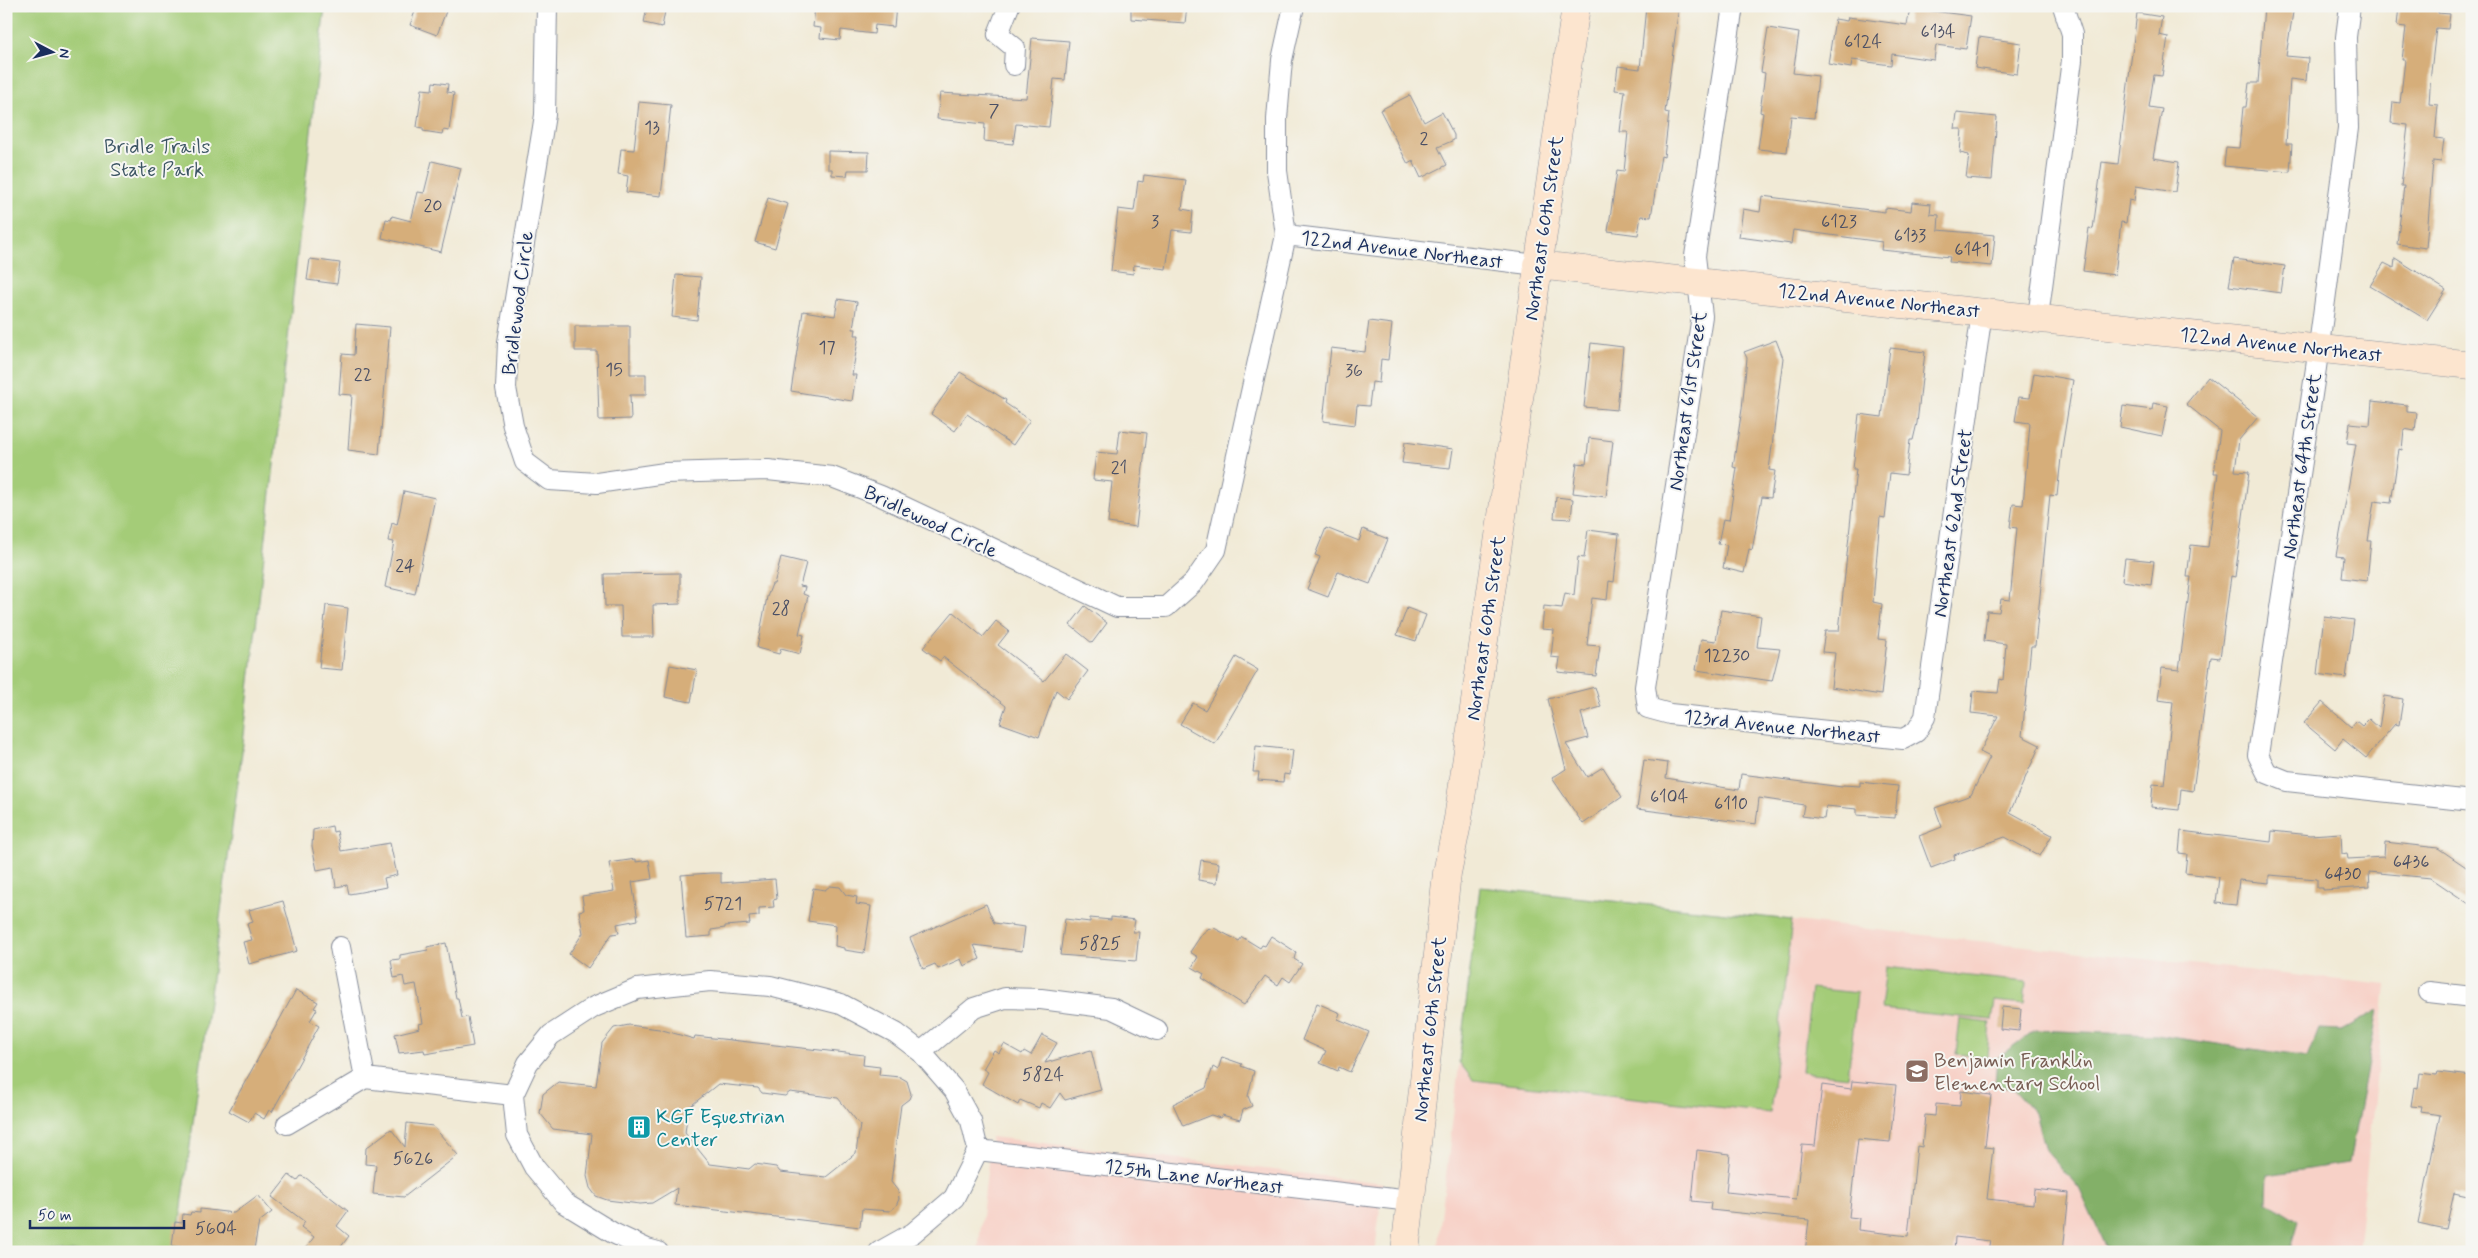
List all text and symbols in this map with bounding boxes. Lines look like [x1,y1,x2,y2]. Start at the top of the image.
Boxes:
house number: 6134 [1921,20,1955,44]
north arrow [28,28,78,78]
house number: 6124 [1844,30,1882,54]
text: N [54,48,73,59]
house number: 7 [989,99,1000,123]
house number: 13 [644,116,660,140]
house number: 2 [1420,127,1429,151]
park label: Bridle Trails State Park [104,134,210,184]
street label: Northeast 60th Street [1518,134,1571,322]
house number: 20 [423,194,443,218]
house number: 3 [1151,210,1159,234]
house number: 6123 [1821,210,1857,234]
house number: 6133 [1894,224,1926,248]
street label: 122nd Avenue Northeast [1299,225,1504,276]
street label: Bridlewood Circle [496,230,541,377]
house number: 6141 [1954,238,1990,262]
street label: 122nd Avenue Northeast [1776,277,1981,326]
street label: Northeast 61st Street [1663,310,1714,492]
street label: 122nd Avenue Northeast [2178,321,2383,370]
house number: 17 [818,336,836,360]
house number: 15 [605,358,623,382]
house number: 36 [1345,359,1363,383]
house number: 22 [354,363,372,387]
street label: Northeast 64th Street [2276,371,2329,561]
street label: Northeast 62nd Street [1927,427,1980,619]
house number: 21 [1111,456,1127,480]
street label: Bridlewood Circle [859,480,1002,565]
street label: Northeast 60th Street [1460,534,1513,722]
house number: 24 [395,554,415,578]
house number: 28 [772,597,790,621]
house number: 12230 [1704,644,1750,668]
street label: 123rd Avenue Northeast [1682,704,1882,751]
house number: 6104 [1650,785,1688,809]
house number: 6110 [1714,792,1748,816]
house number: 6436 [2393,850,2429,874]
house number: 6430 [2324,862,2362,886]
house number: 5721 [704,892,742,916]
house number: 5825 [1079,932,1121,956]
street label: Northeast 60th Street [1407,935,1454,1123]
place label: Benjamin Franklin Elementary School [1934,1048,2100,1098]
school or university icon: Benjamin Franklin Elementary School [1904,1058,1930,1084]
house number: 5824 [1022,1063,1064,1087]
place label: KGF Equestrian Center [656,1104,785,1154]
building icon: KGF Equestrian Center [626,1114,652,1140]
house number: 5626 [393,1147,433,1171]
street label: 125th Lane Northeast [1103,1153,1285,1202]
scale bar [30,1198,184,1230]
text: 50 m [38,1206,72,1226]
house number: 5604 [195,1217,237,1241]

